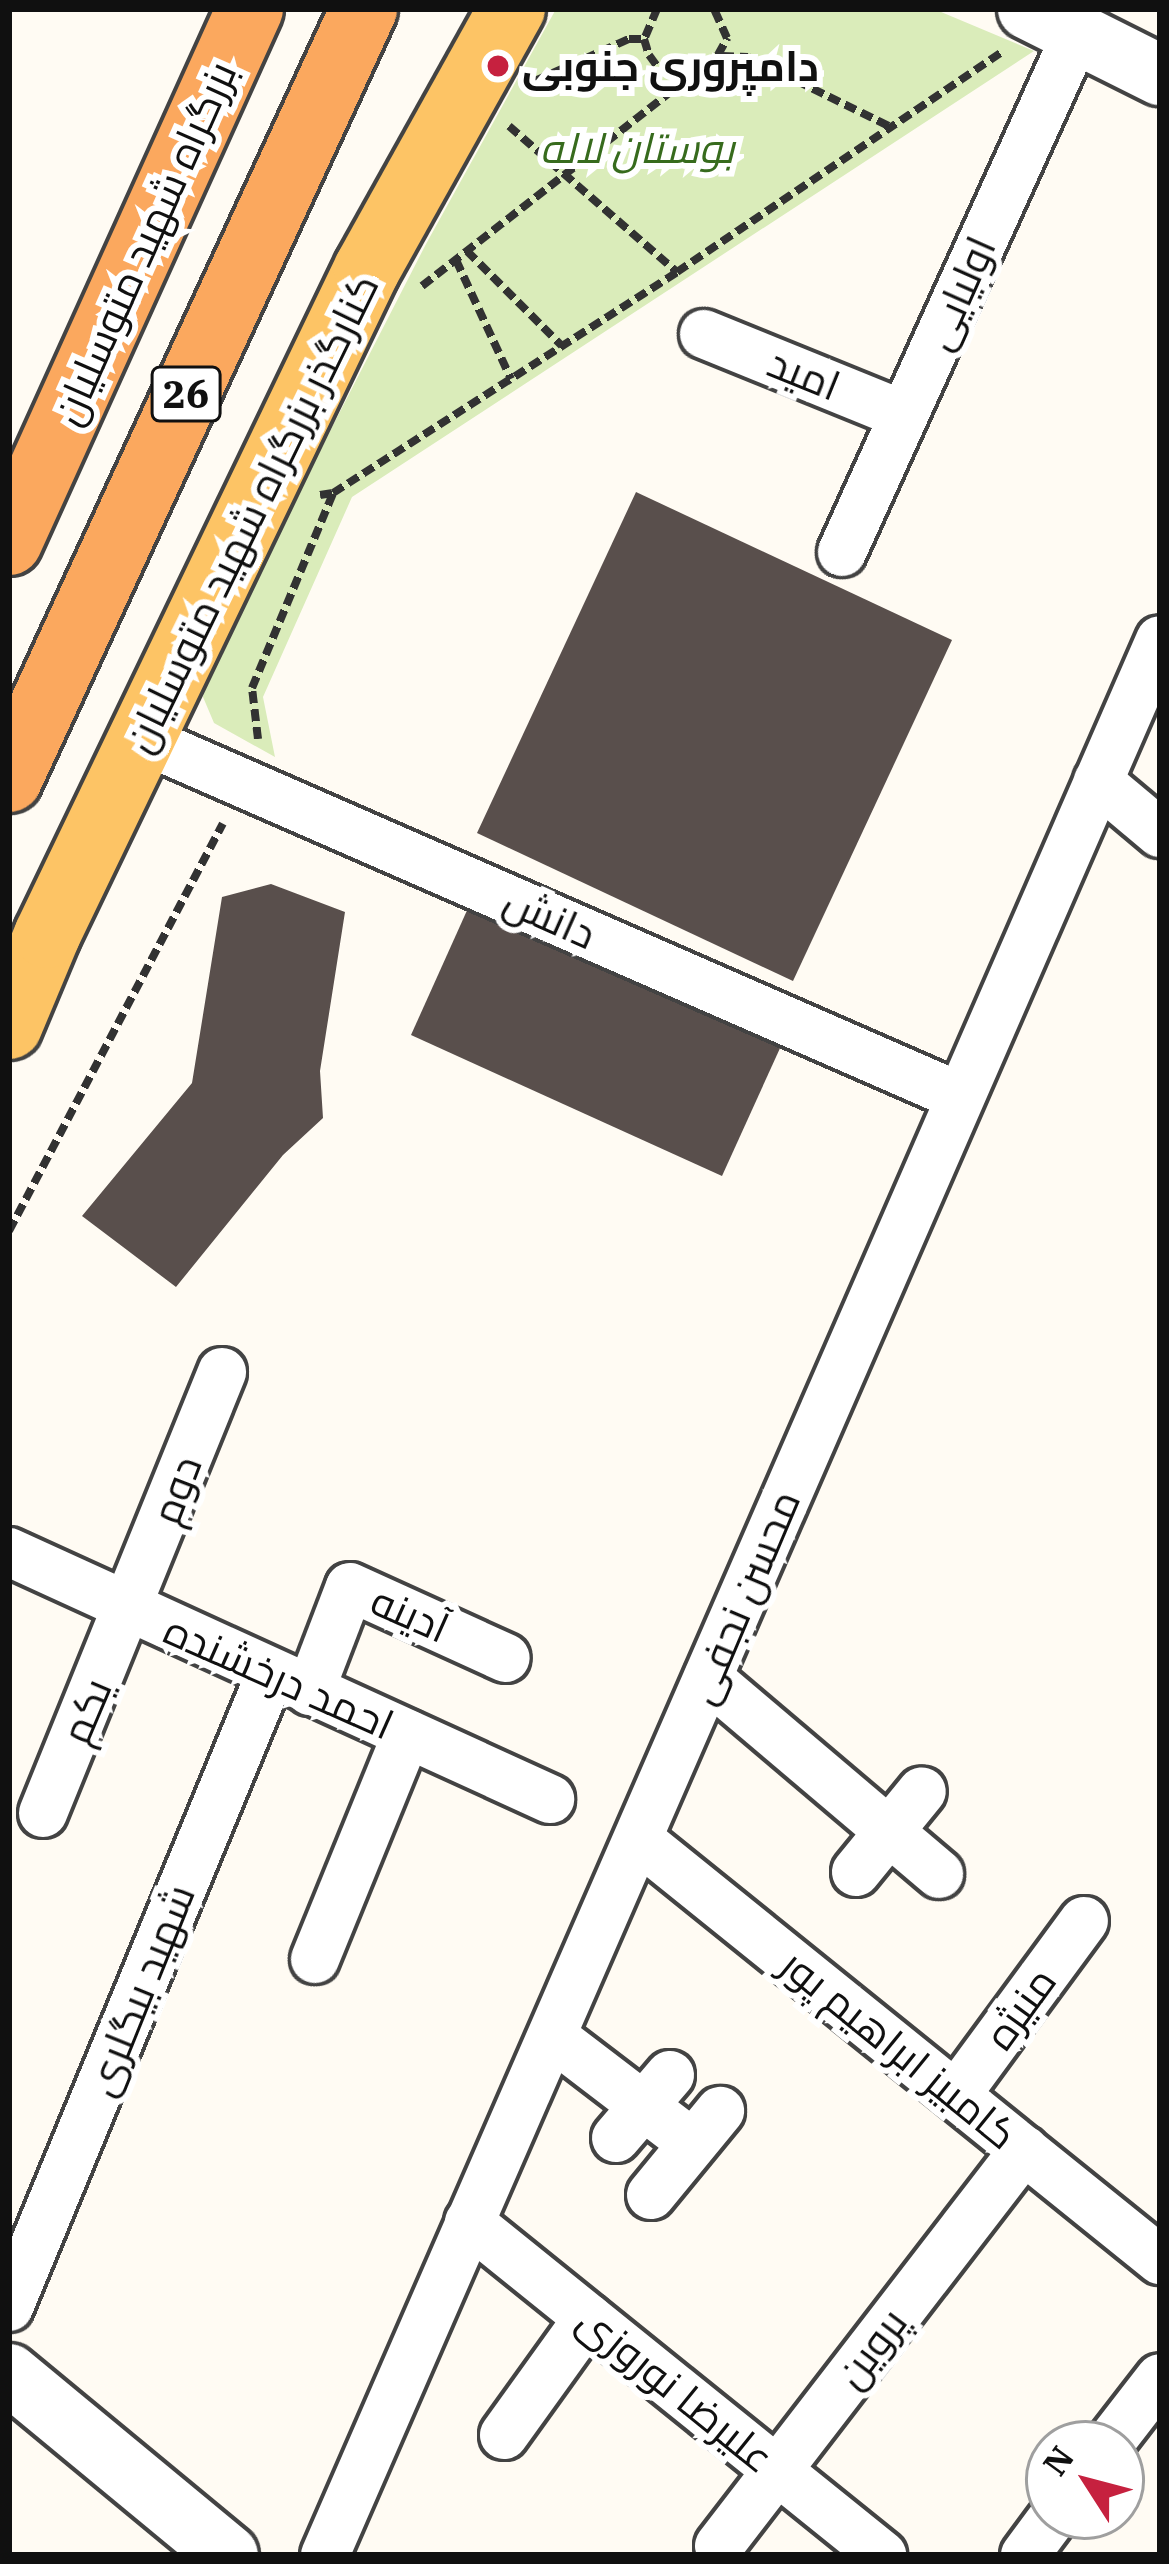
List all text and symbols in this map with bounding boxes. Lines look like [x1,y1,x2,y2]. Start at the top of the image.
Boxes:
place label: دامپروری جنوبی [522,41,819,91]
marker: دامپروری جنوبی [485,53,511,79]
street label: بزرگراه شهید متوسلیان [41,54,247,432]
park label: بوستان لاله [540,123,734,173]
street label: اولیایی [912,228,1006,358]
street label: کنارگذر بزرگراه شهید متوسلیان [113,266,389,760]
street label: امید [761,337,847,411]
road number: 26 [150,361,222,427]
street label: دانش [496,875,604,959]
street label: دوم [140,1449,212,1531]
street label: محسن نجفی [675,1483,811,1711]
street label: آدینه [363,1575,457,1653]
street label: احمد درخشنده [157,1604,401,1750]
street label: یکم [50,1671,122,1751]
street label: شهید بیگلری [75,1877,205,2103]
street label: کامبیز ابراهیم پور [771,1939,1027,2159]
street label: منیژه [974,1957,1066,2059]
street label: علیرضا نوروزی [568,2295,784,2483]
street label: پروین [825,2298,917,2398]
north arrow [1025,2420,1145,2540]
text: N [1033,2437,1083,2484]

